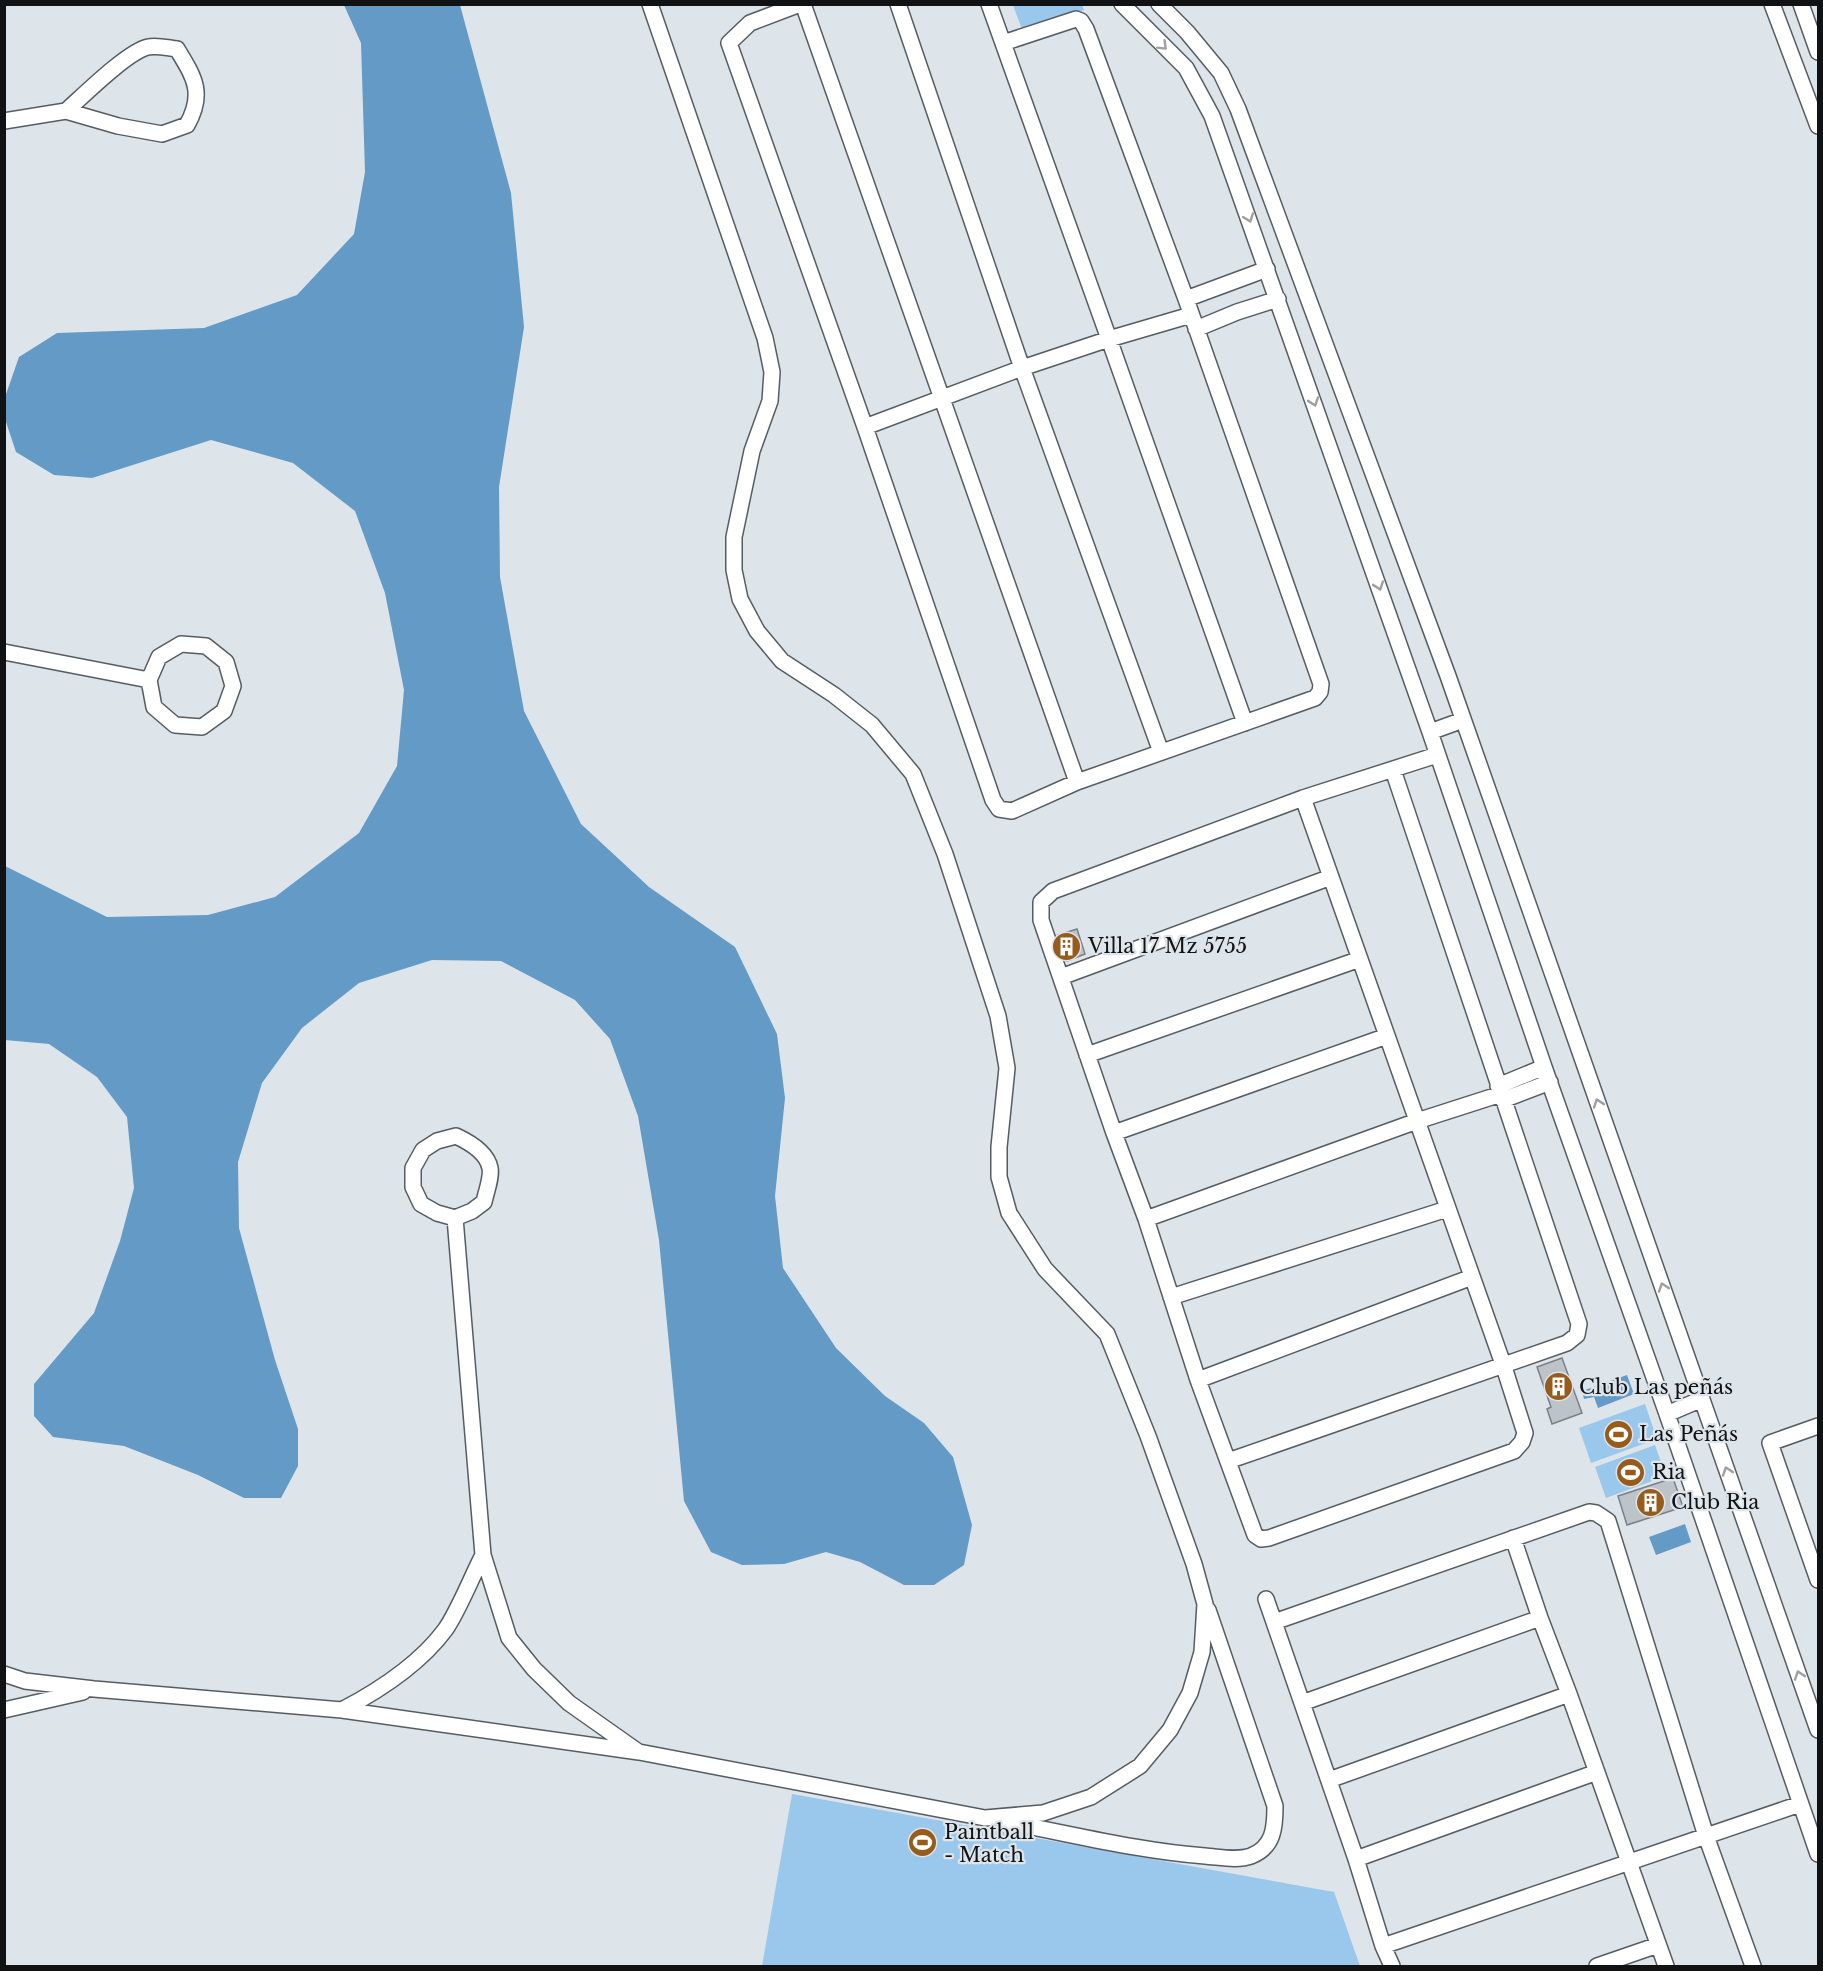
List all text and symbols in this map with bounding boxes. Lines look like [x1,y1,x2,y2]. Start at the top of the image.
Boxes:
one-way arrow [1156,38,1167,49]
one-way arrow [1241,213,1254,223]
one-way arrow [1306,396,1319,407]
one-way arrow [1371,580,1384,591]
building icon: Villa 17 Mz 5755 [1051,930,1083,962]
place label: Villa 17 Mz 5755 [1087,934,1247,958]
one-way arrow [1593,1098,1605,1109]
one-way arrow [1657,1282,1670,1293]
building icon: Club Las peñás [1542,1371,1574,1403]
place label: Club Las peñás [1579,1375,1733,1399]
sports icon: Las Peñás [1602,1418,1634,1450]
place label: Las Peñás [1639,1422,1738,1446]
sports icon: Ria [1615,1456,1647,1488]
place label: Ria [1652,1460,1687,1484]
one-way arrow [1722,1466,1735,1477]
building icon: Club Ria [1634,1486,1666,1518]
place label: Club Ria [1671,1490,1760,1514]
one-way arrow [1794,1670,1807,1681]
place label: Paintball - Match [944,1820,1034,1867]
sports icon: Paintball - Match [907,1827,939,1859]

